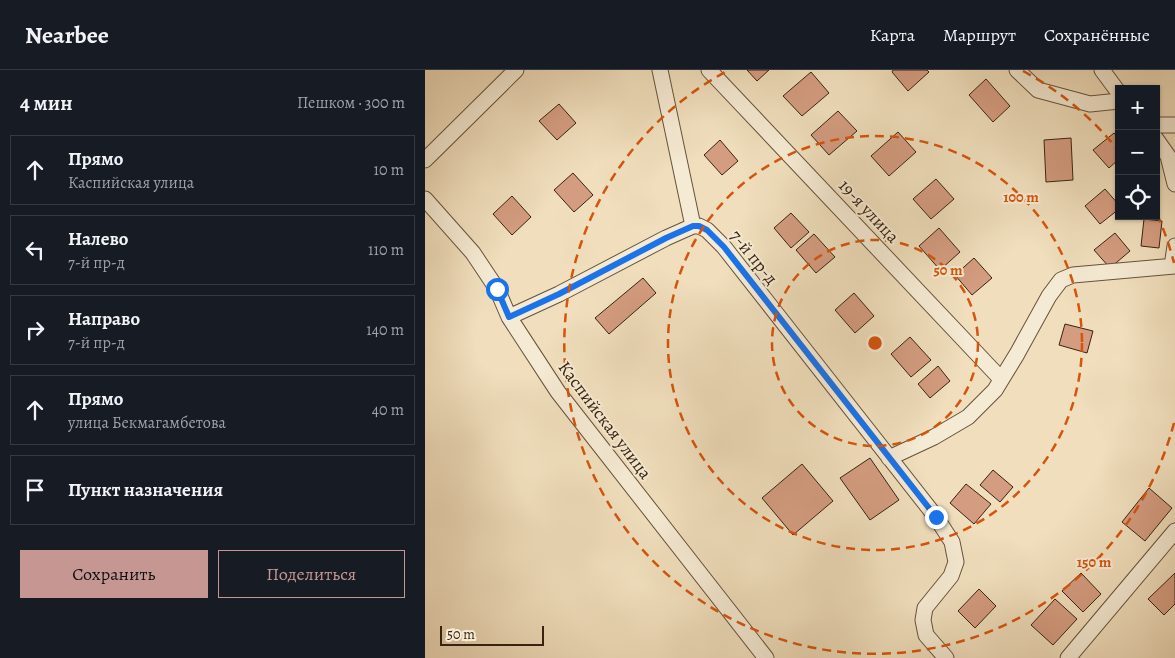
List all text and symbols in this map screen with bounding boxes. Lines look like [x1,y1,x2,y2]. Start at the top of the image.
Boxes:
text: Nearbee [25,19,109,51]
text: Карта [870,23,915,47]
text: Маршрут [943,23,1016,47]
text: Сохранённые [1044,23,1150,47]
map controls [1115,85,1160,220]
button: + [1115,85,1160,130]
text: 4 мин [20,89,73,117]
text: Пешком · 300 m [297,92,405,114]
button: − [1115,130,1160,175]
text: Прямо [68,146,123,172]
icon: ahead [21,156,49,184]
text: 10 m [374,159,404,181]
text: Каспийская улица [68,172,194,194]
street label: 19-я улица [833,174,905,249]
button: locate [1115,175,1160,220]
text: 100 m [1003,187,1039,207]
street label: 7-й пр-д [725,225,784,289]
text: Налево [68,226,128,252]
icon: left [21,236,49,264]
text: 110 m [368,239,404,261]
text: 7-й пр-д [68,252,125,274]
text: 50 m [933,260,963,280]
route start [486,278,509,301]
text: Направо [68,306,140,332]
icon: right [21,316,49,344]
text: 140 m [366,319,404,341]
text: 7-й пр-д [68,332,125,354]
centre of rings [866,334,884,352]
street label: Каспийская улица [553,356,658,484]
text: Прямо [68,386,123,412]
icon: ahead [21,396,49,424]
text: 40 m [372,399,404,421]
text: улица Бекмагамбетова [68,412,226,434]
icon: arrive [21,476,49,504]
text: Пункт назначения [68,477,223,503]
route end [925,506,948,529]
button: Сохранить [20,550,208,598]
button: Поделиться [218,550,405,598]
text: 150 m [1077,552,1112,572]
scale bar [440,623,544,646]
text: 50 m [447,625,475,644]

